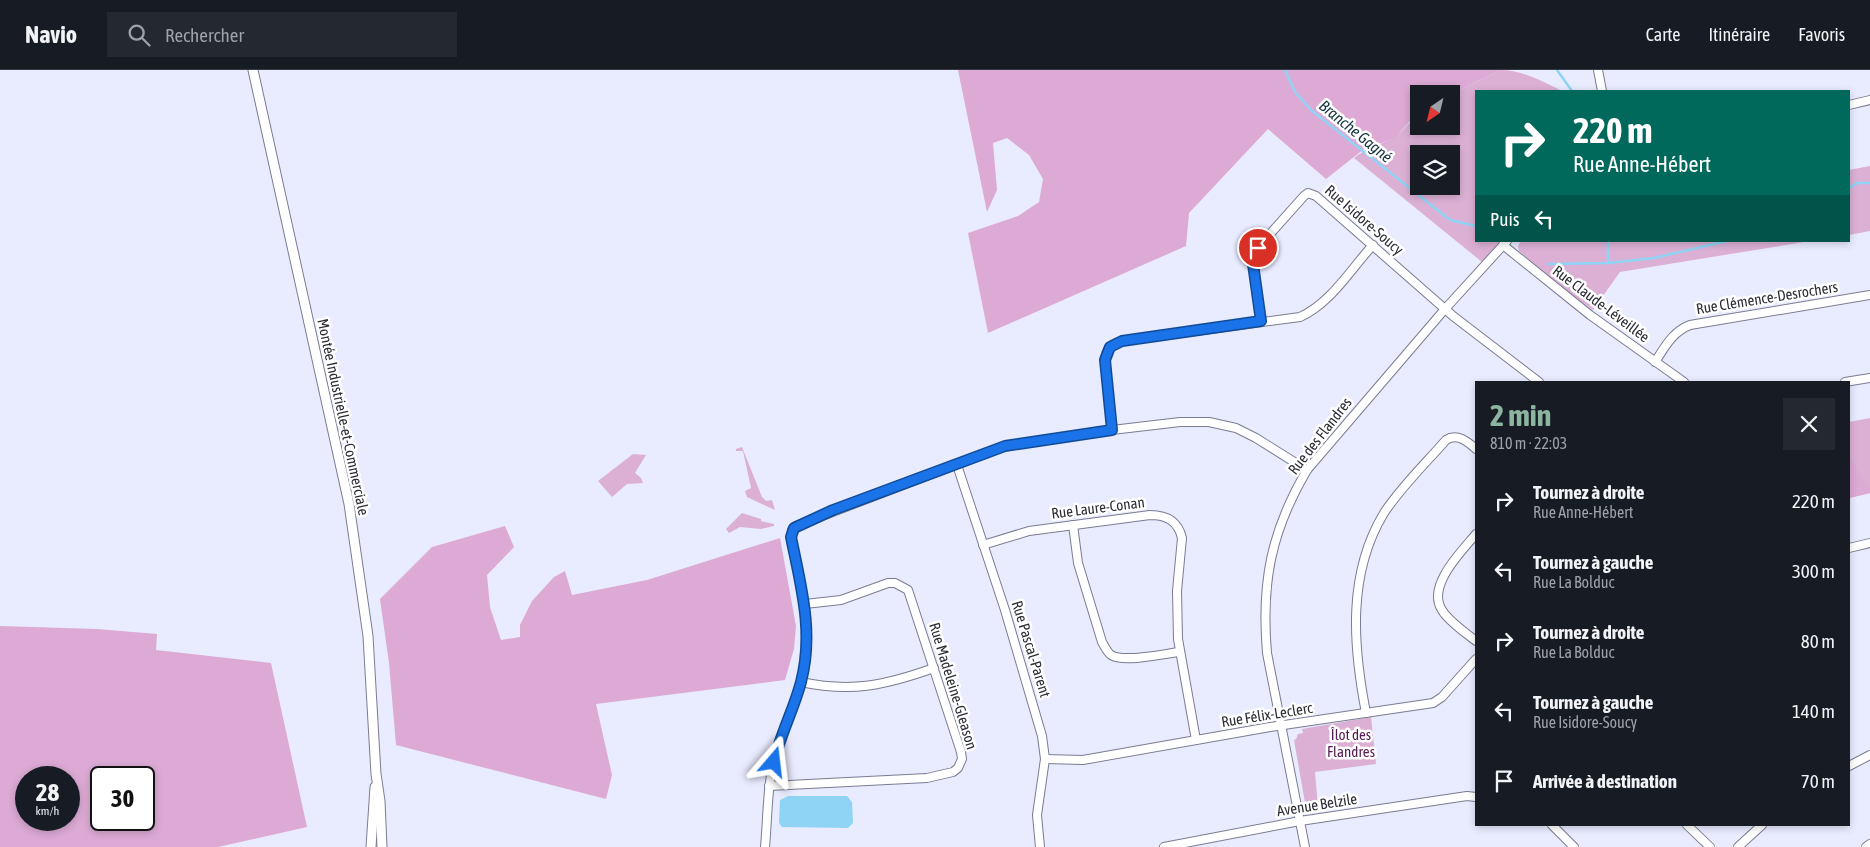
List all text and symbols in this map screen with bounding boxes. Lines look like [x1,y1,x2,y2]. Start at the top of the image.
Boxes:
search box [107,12,457,57]
text: Navio [25,21,77,48]
icon: search [125,21,153,49]
text: Rechercher [165,24,244,46]
text: Carte [1646,24,1680,45]
text: Itinéraire [1708,24,1770,45]
text: Favoris [1798,24,1845,45]
north arrow [1410,85,1460,135]
map controls [1410,85,1460,195]
water label: Branche Gagné [1315,96,1396,167]
icon: right [1490,110,1555,175]
text: 220 m [1573,110,1652,150]
button: layers [1410,145,1460,195]
text: Rue Anne-Hébert [1573,151,1711,177]
street label: Rue Isidore-Soucy [1322,181,1407,258]
icon: left [1530,205,1558,233]
text: Puis [1490,208,1520,230]
pin [1237,227,1279,269]
icon: arrive [1244,234,1272,262]
street label: Rue Claude-Léveillée [1550,262,1653,346]
street label: Rue Clémence-Desrochers [1695,278,1839,317]
street label: Montée Industrielle-et-Commerciale [314,317,373,517]
street label: Rue des Flandres [1284,394,1355,477]
text: 2 min [1490,398,1551,432]
button: close [1783,398,1835,450]
text: 810 m · 22:03 [1490,434,1567,452]
text: Tournez à droite [1533,481,1644,503]
icon: right [1490,487,1518,515]
text: 220 m [1792,490,1835,512]
street label: Rue Laure-Conan [1050,493,1146,522]
text: Rue Anne-Hébert [1533,503,1633,521]
text: Tournez à gauche [1533,551,1653,573]
icon: left [1490,557,1518,585]
text: 300 m [1792,560,1835,582]
text: Rue La Bolduc [1533,573,1614,591]
street label: Rue Pascal-Parent [1009,599,1054,699]
street label: Rue Madeleine-Gleason [926,620,981,751]
text: Tournez à droite [1533,621,1644,643]
icon: right [1490,627,1518,655]
text: 80 m [1801,630,1835,652]
text: Rue La Bolduc [1533,643,1614,661]
text: Tournez à gauche [1533,691,1653,713]
icon: left [1490,697,1518,725]
street label: Rue Félix-Leclerc [1220,699,1314,730]
text: 140 m [1792,700,1835,722]
text: Rue Isidore-Soucy [1533,713,1637,731]
park label: Îlot des Flandres [1327,726,1375,760]
position arrow [747,735,799,787]
speed limit sign: 30 [90,766,155,831]
icon: arrive [1490,767,1518,795]
text: Arrivée à destination [1533,770,1677,792]
text: 70 m [1801,770,1835,792]
text: 28 [36,778,59,806]
street label: Avenue Belzile [1276,790,1358,819]
text: km/h [36,804,59,818]

